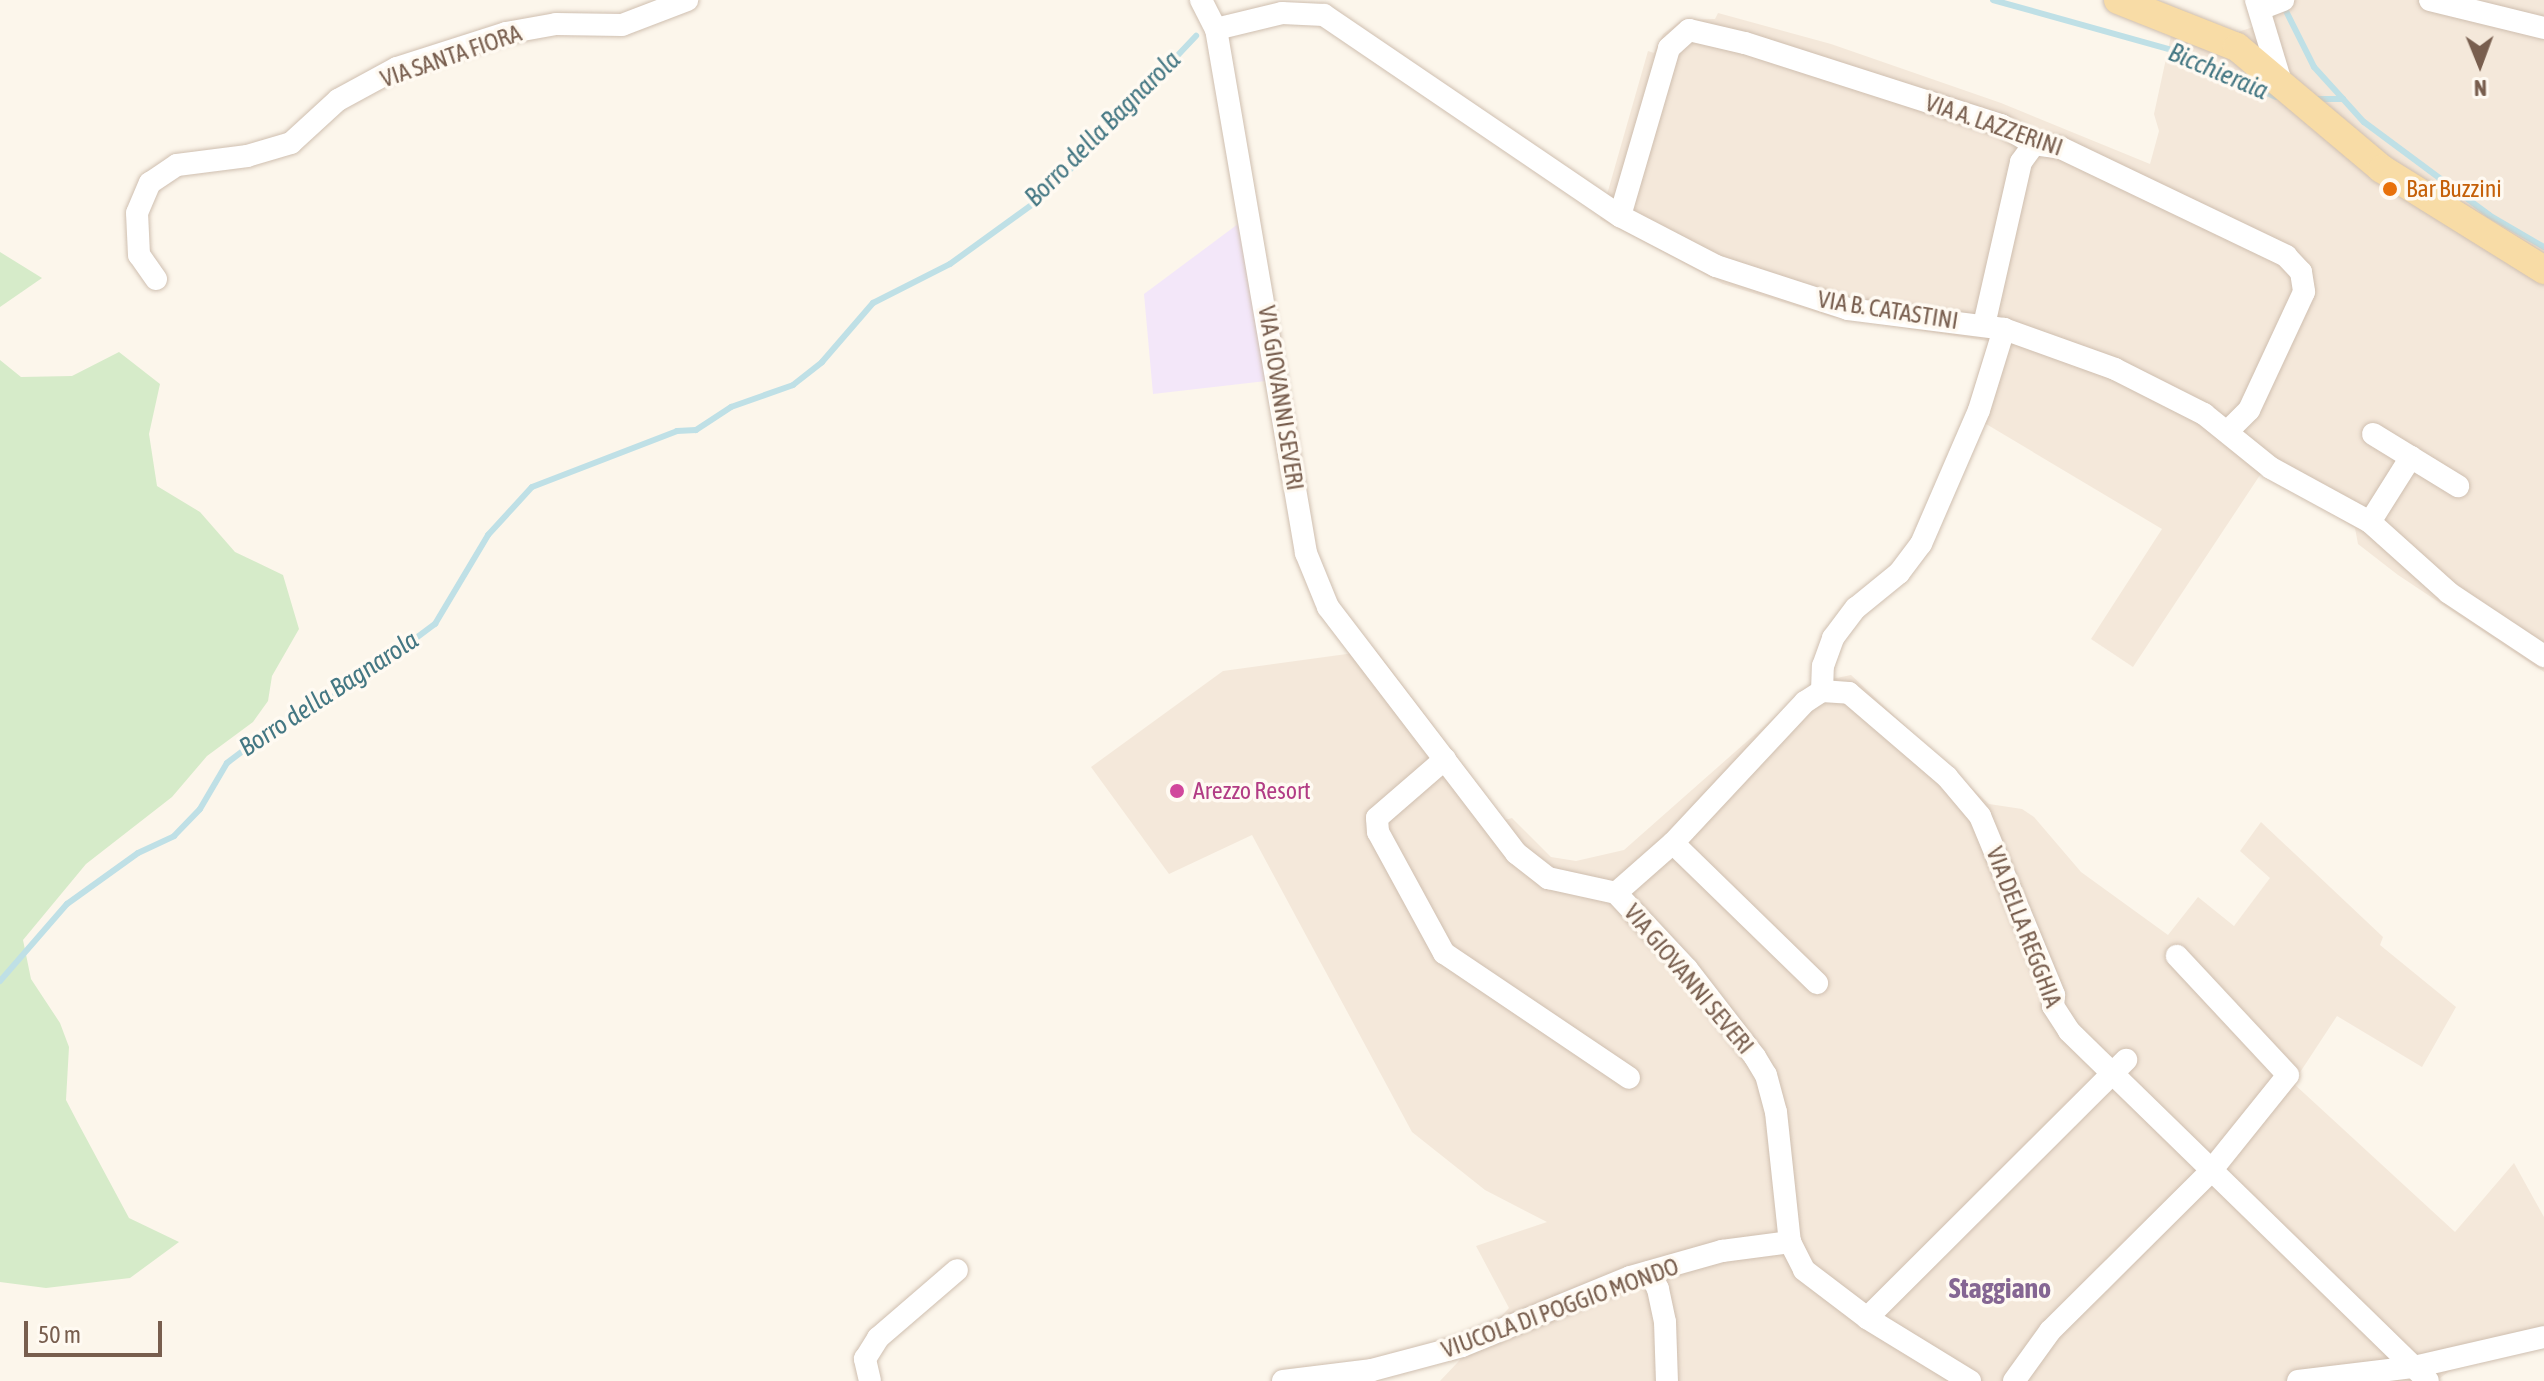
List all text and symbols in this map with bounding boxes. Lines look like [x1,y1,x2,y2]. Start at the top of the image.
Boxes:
street label: VIA SANTA FIORA [377,18,525,94]
north arrow [2440,24,2520,104]
water label: Bicchieraia [2164,37,2272,107]
water label: Borro della Bagnarola [1019,45,1187,213]
text: N [2474,75,2487,101]
street label: VIA A. LAZZERINI [1921,88,2067,162]
place label: Bar Buzzini [2406,175,2502,203]
marker: Bar Buzzini [2381,180,2399,198]
street label: VIA B. CATASTINI [1816,285,1960,335]
street label: VIA GIOVANNI SEVERI [1252,304,1310,492]
water label: Borro della Bagnarola [234,625,424,763]
place label: Arezzo Resort [1193,777,1311,805]
marker: Arezzo Resort [1168,782,1186,800]
street label: VIA DELLA REGGHIA [1980,843,2068,1011]
street label: VIA GIOVANNI SEVERI [1618,898,1760,1060]
street label: VIUCOLA DI POGGIO MONDO [1438,1252,1682,1364]
district label: Staggiano [1949,1271,2051,1305]
scale bar [28,1305,166,1355]
text: 50 m [38,1321,81,1348]

